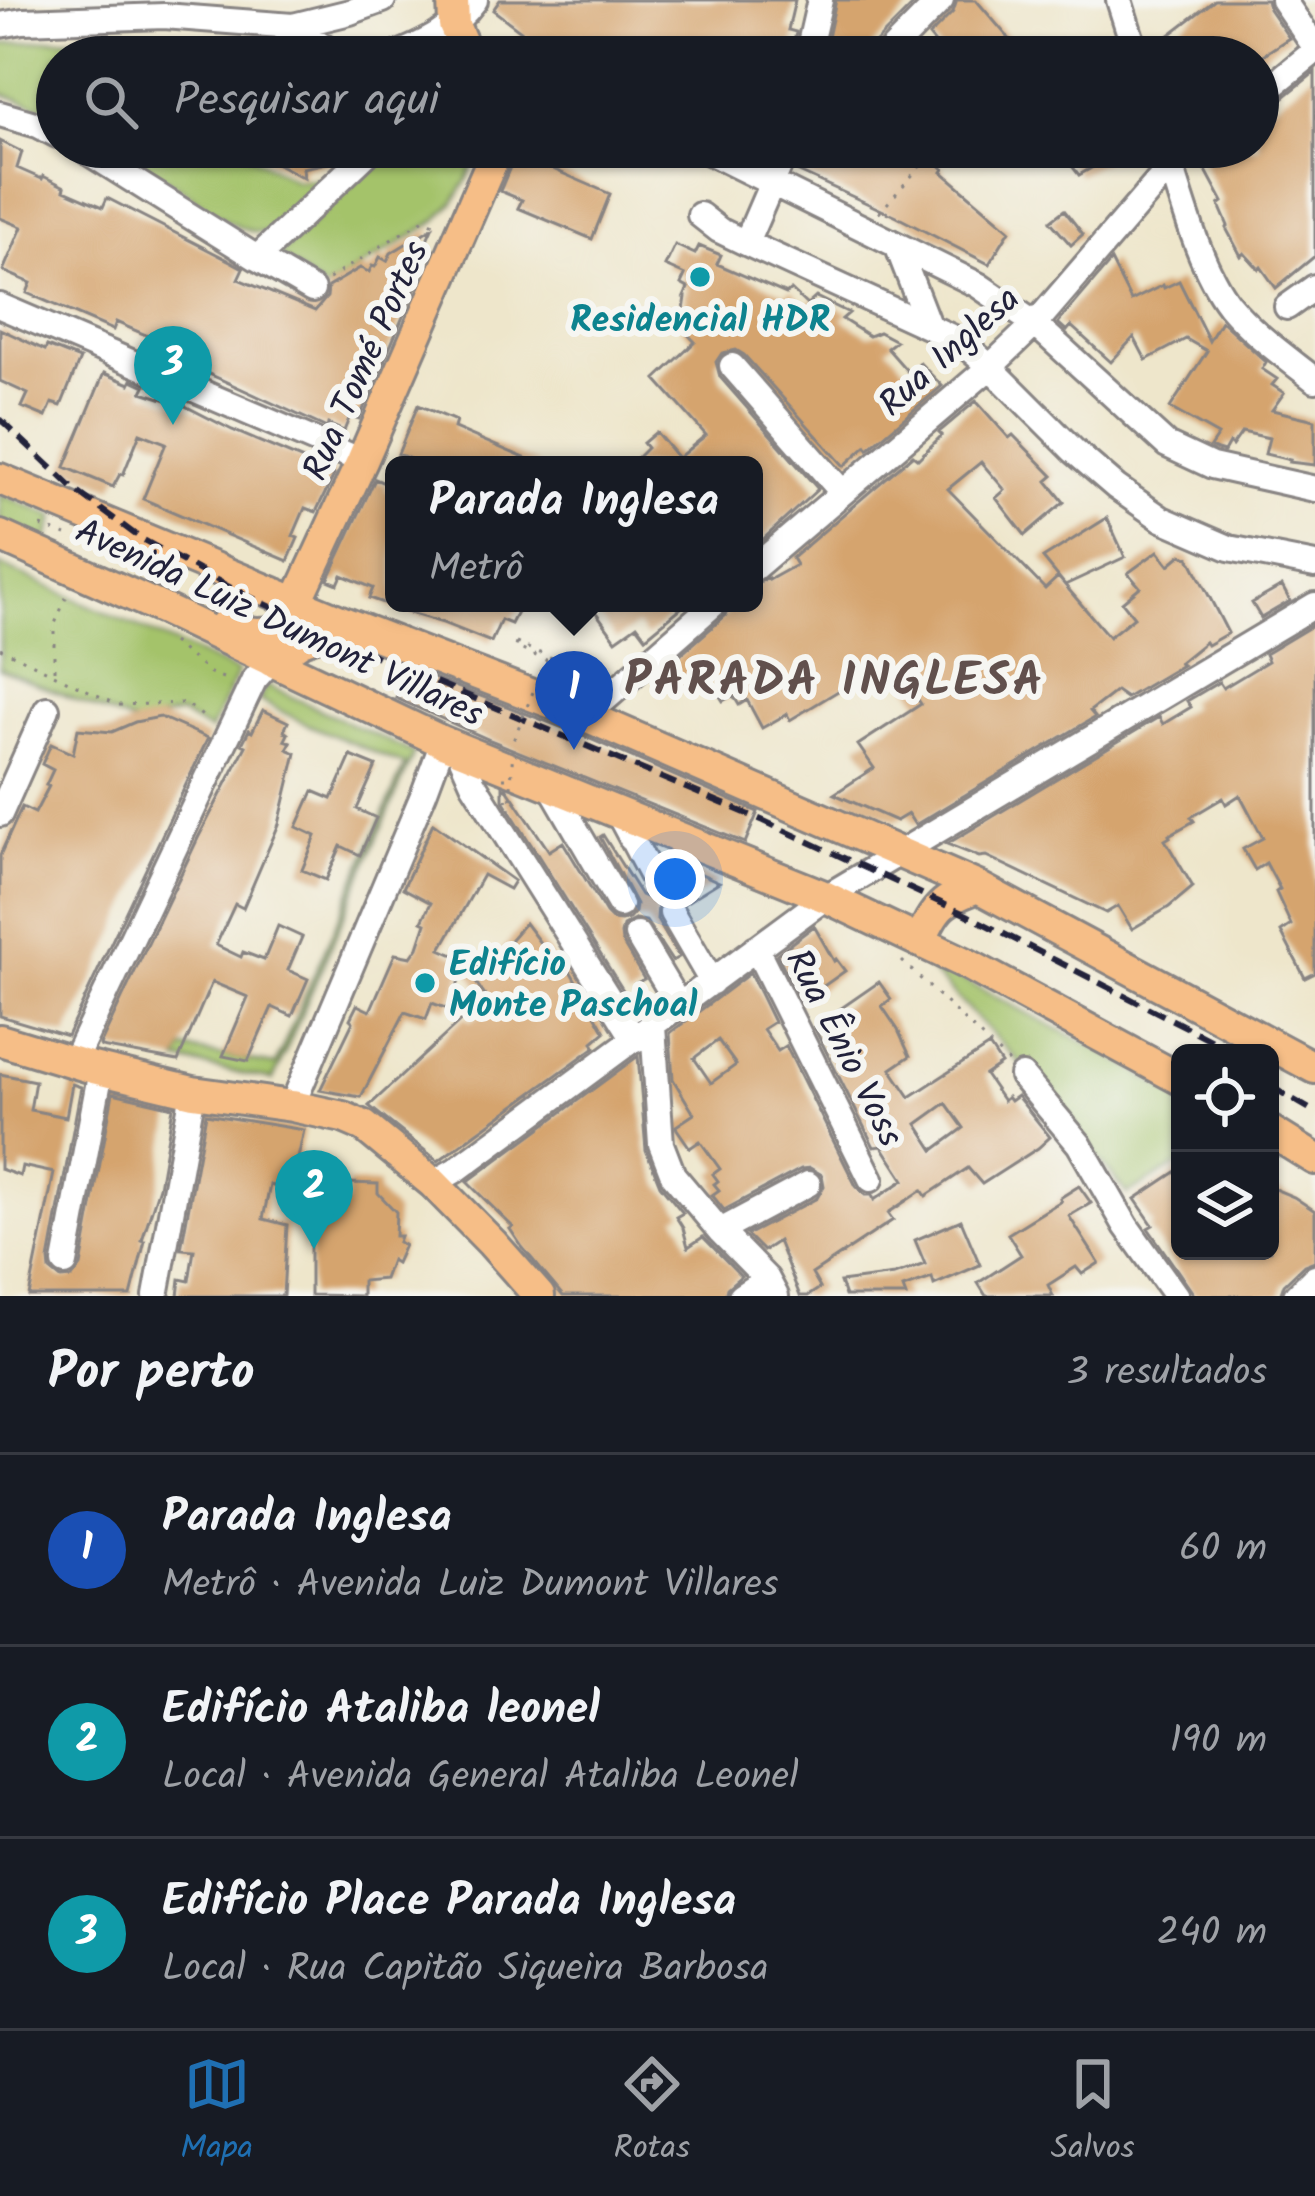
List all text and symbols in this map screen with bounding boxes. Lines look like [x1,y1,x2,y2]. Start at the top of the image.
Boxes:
search box [36,36,1279,168]
text: Pesquisar aqui [174,66,440,138]
icon: search [78,69,144,135]
street label: Rua Tomé Portes [289,232,446,491]
marker: Residencial HDR [687,264,713,290]
street label: Rua Inglesa [866,273,1034,432]
place label: Residencial HDR [570,293,830,350]
pin: 3 [134,326,212,425]
popup [385,456,763,612]
text: Parada Inglesa [429,467,719,539]
street label: Avenida Luiz Dumont Villares [65,504,492,744]
text: Metrô [429,539,523,601]
district label: PARADA INGLESA [624,644,1046,720]
pin: 1 [535,651,613,750]
your location [645,849,705,909]
place label: Edifício Monte Paschoal [449,937,698,1035]
street label: Rua Ênio Voss [769,940,917,1157]
marker: Edifício Monte Paschoal [412,970,438,996]
map controls [1171,1044,1279,1260]
button: locate [1171,1044,1279,1152]
pin: 2 [275,1150,353,1249]
button: layers [1171,1152,1279,1260]
text: Por perto [48,1334,254,1415]
text: 3 resultados [1067,1343,1267,1405]
text: Parada Inglesa [162,1483,452,1555]
text: 1 [81,1519,93,1581]
text: 60 m [1179,1519,1267,1581]
text: Metrô · Avenida Luiz Dumont Villares [162,1555,778,1617]
text: Edifício Ataliba leonel [162,1675,600,1747]
text: 2 [76,1711,98,1773]
text: 190 m [1170,1711,1267,1773]
text: Local · Avenida General Ataliba Leonel [162,1747,799,1809]
text: Edifício Place Parada Inglesa [162,1867,736,1939]
text: 3 [76,1903,98,1965]
text: 240 m [1157,1903,1267,1965]
text: Local · Rua Capitão Siqueira Barbosa [162,1939,769,2001]
tab: Mapa [180,2051,253,2176]
tab: Rotas [614,2051,690,2176]
tab: Salvos [1051,2051,1135,2176]

